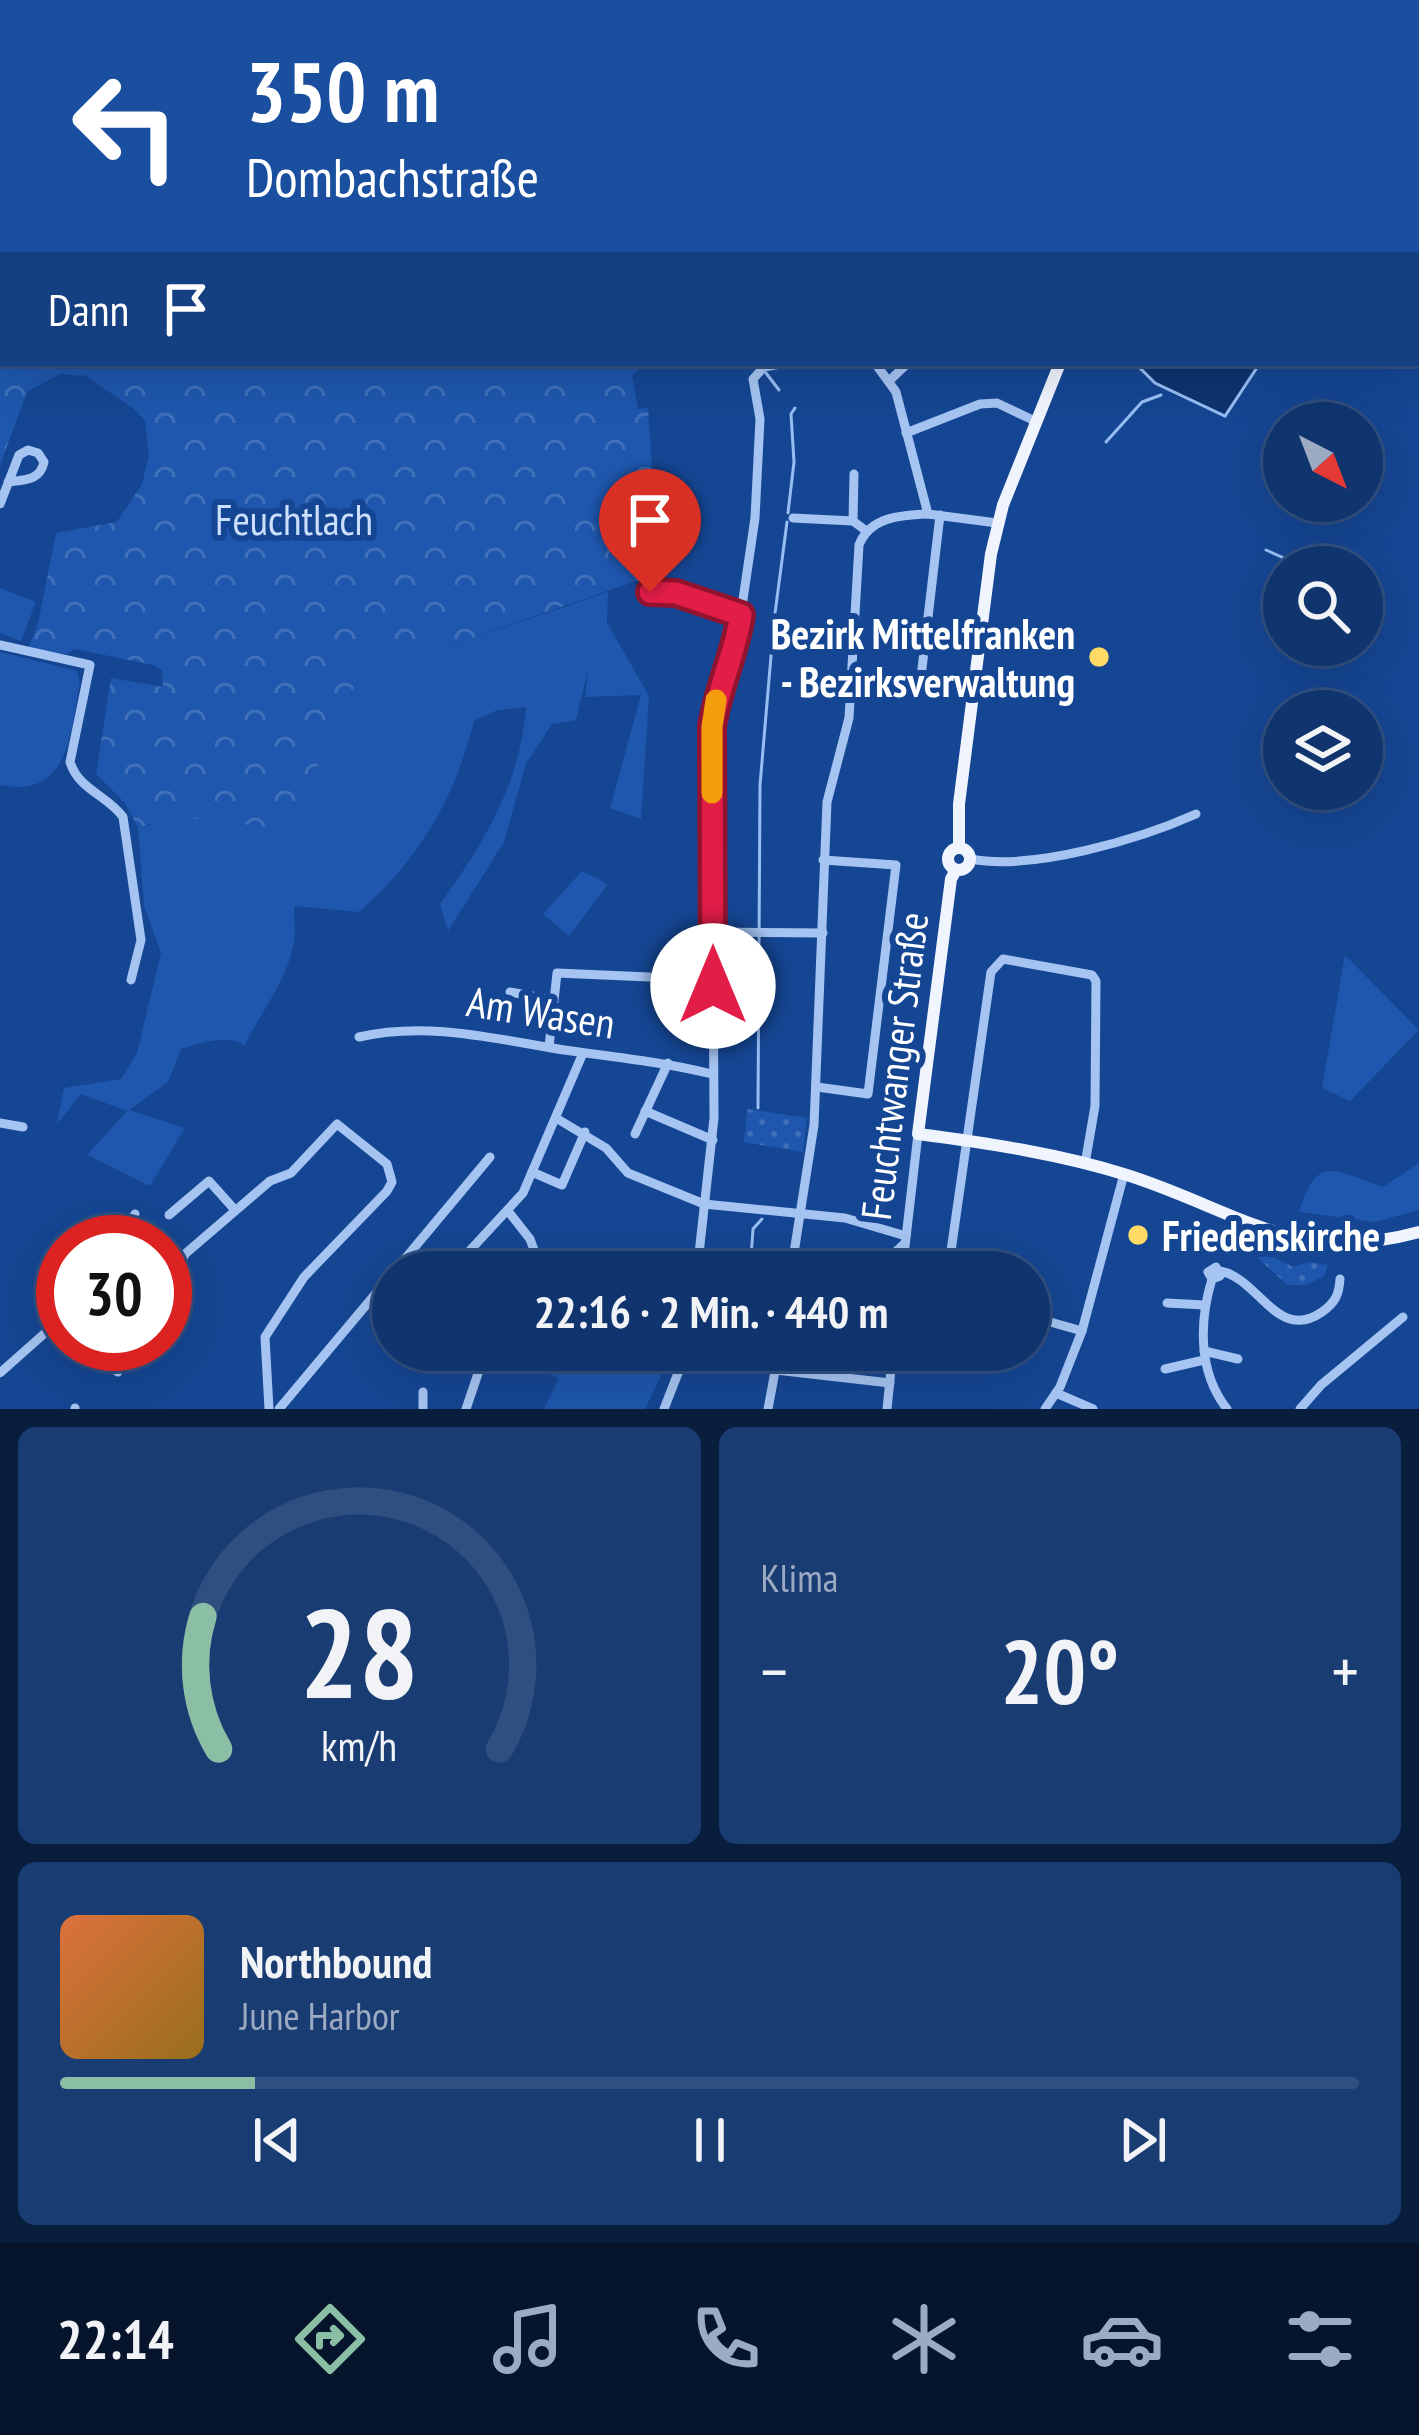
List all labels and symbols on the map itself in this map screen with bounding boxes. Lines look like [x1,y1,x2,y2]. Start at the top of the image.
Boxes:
north arrow [1263,402,1383,522]
pin [599,469,701,592]
park label: Feuchtlach [215,492,373,547]
place label: Bezirk Mittelfranken - Bezirksverwaltung [771,606,1075,709]
marker: Bezirk Mittelfranken - Bezirksverwaltung [1086,644,1112,670]
street label: Feuchtwanger Straße [848,909,940,1223]
position arrow [650,923,776,1049]
street label: Am Wasen [463,973,619,1051]
place label: Friedenskirche [1162,1208,1380,1263]
speed limit sign: 30 [36,1215,192,1371]
marker: Friedenskirche [1125,1222,1151,1248]

